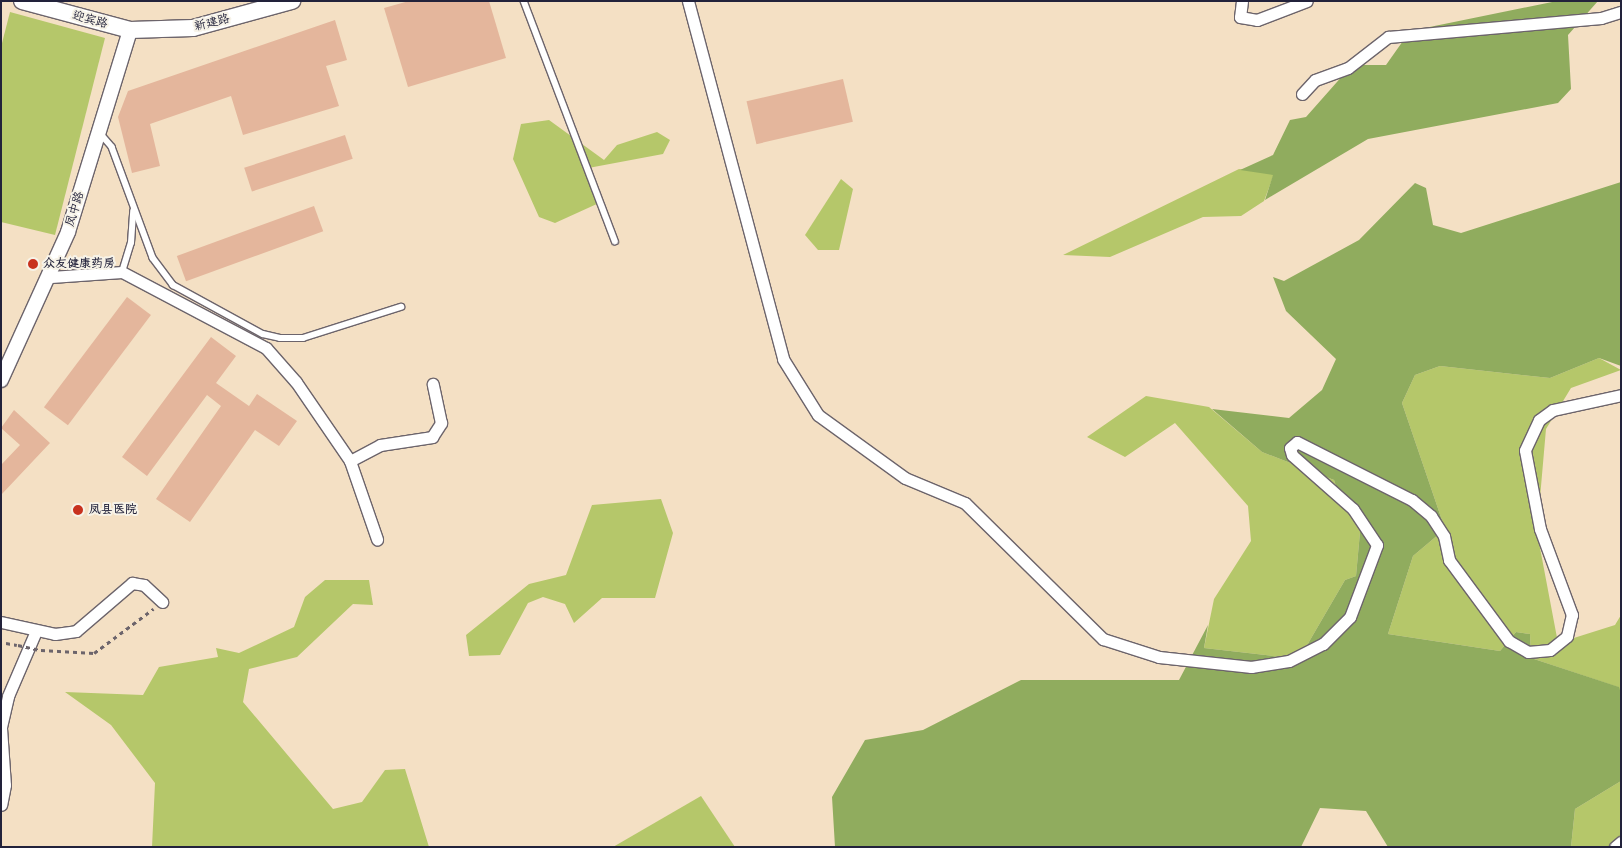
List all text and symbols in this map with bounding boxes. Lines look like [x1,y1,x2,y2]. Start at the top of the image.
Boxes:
street label: 迎宾路 [71,8,109,32]
street label: 新建路 [193,12,231,34]
street label: 凤中路 [63,190,87,228]
place label: 众友健康药房 [43,257,115,271]
marker: 众友健康药房 [27,258,39,270]
marker: 凤县医院 [71,503,85,517]
place label: 凤县医院 [89,503,137,517]

